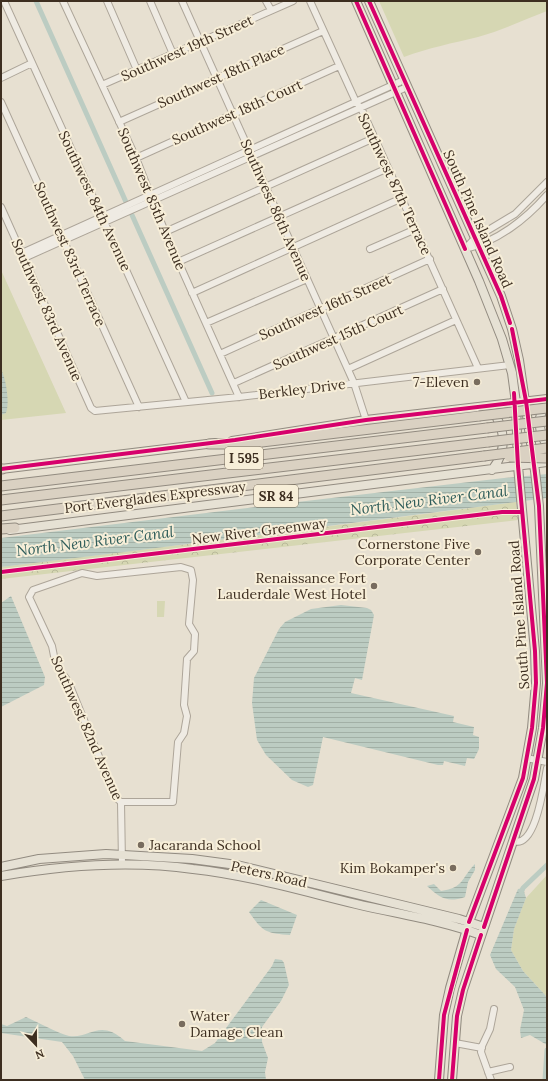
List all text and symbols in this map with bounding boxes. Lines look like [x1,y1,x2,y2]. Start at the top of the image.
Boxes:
street label: Southwest 19th Street [118,11,256,85]
street label: Southwest 18th Place [155,40,288,112]
street label: Southwest 18th Court [169,75,305,149]
street label: Southwest 87th Terrace [354,110,436,258]
street label: Southwest 85th Avenue [114,125,190,273]
street label: Southwest 84th Avenue [55,128,136,274]
street label: Southwest 86th Avenue [237,136,316,284]
street label: South Pine Island Road [439,147,517,291]
street label: Southwest 83rd Terrace [30,179,110,329]
street label: Southwest 83rd Avenue [8,236,87,384]
street label: Southwest 16th Street [256,270,394,344]
street label: Southwest 15th Court [270,300,406,374]
place label: 7-Eleven [413,373,469,391]
street label: Berkley Drive [258,375,347,403]
marker: 7-Eleven [472,377,482,387]
road number: I 595 [225,447,263,469]
street label: Port Everglades Expressway [63,477,247,517]
water label: North New River Canal [349,481,509,519]
road number: SR 84 [254,485,298,507]
street label: New River Greenway [191,514,328,548]
water label: North New River Canal [15,522,175,560]
place label: Cornerstone Five Corporate Center [355,535,470,569]
street label: South Pine Island Road [505,540,533,690]
marker: Cornerstone Five Corporate Center [473,547,483,557]
place label: Renaissance Fort Lauderdale West Hotel [217,569,367,603]
marker: Renaissance Fort Lauderdale West Hotel [369,581,379,591]
street label: Southwest 82nd Avenue [47,653,127,803]
place label: Jacaranda School [148,836,261,854]
marker: Jacaranda School [136,840,146,850]
street label: Peters Road [229,857,309,891]
place label: Kim Bokamper's [340,859,445,877]
marker: Kim Bokamper's [448,863,458,873]
place label: Water Damage Clean [190,1007,284,1041]
marker: Water Damage Clean [177,1019,187,1029]
north arrow [16,1025,56,1065]
text: N [33,1046,46,1063]

